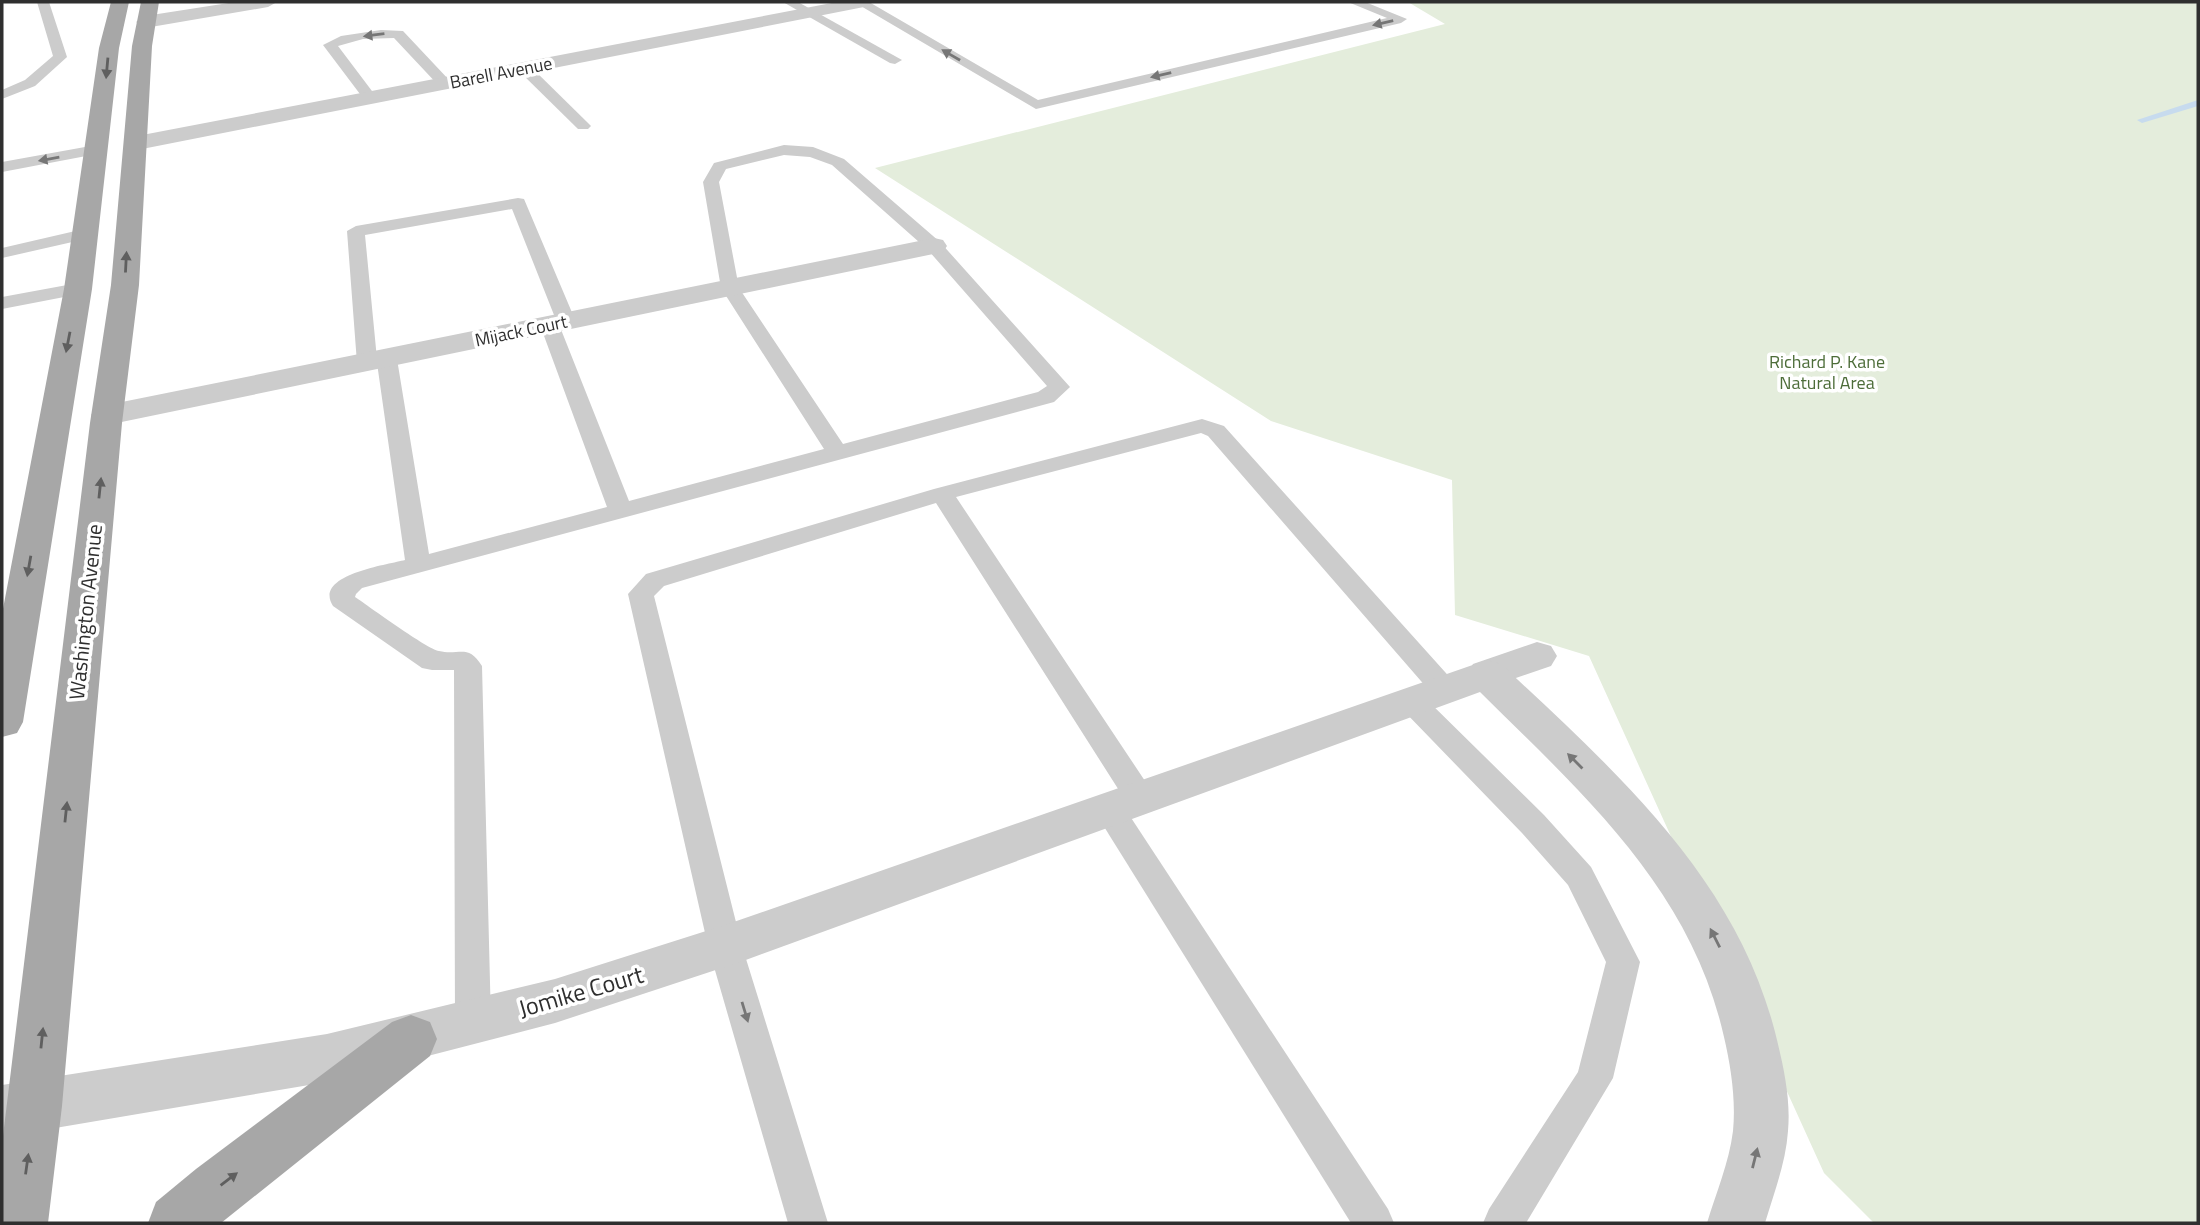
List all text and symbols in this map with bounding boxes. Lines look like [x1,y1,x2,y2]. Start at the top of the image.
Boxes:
one-way arrow [1372,18,1394,29]
one-way arrow [363,29,385,40]
street label: Barell Avenue [447,49,554,96]
one-way arrow [941,49,960,61]
one-way arrow [101,57,112,79]
one-way arrow [1150,70,1172,81]
one-way arrow [38,153,60,164]
one-way arrow [121,251,132,273]
street label: Mijack Court [472,307,570,353]
one-way arrow [63,331,74,353]
park label: Richard P. Kane Natural Area [1769,348,1885,396]
one-way arrow [94,477,105,499]
street label: Washington Avenue [60,522,110,701]
one-way arrow [23,555,34,577]
one-way arrow [1567,752,1584,769]
one-way arrow [60,800,71,822]
one-way arrow [1710,928,1722,948]
street label: Jomike Court [514,956,648,1026]
one-way arrow [740,1001,750,1022]
one-way arrow [36,1027,47,1049]
one-way arrow [1750,1147,1761,1169]
one-way arrow [21,1153,32,1175]
one-way arrow [220,1173,238,1187]

